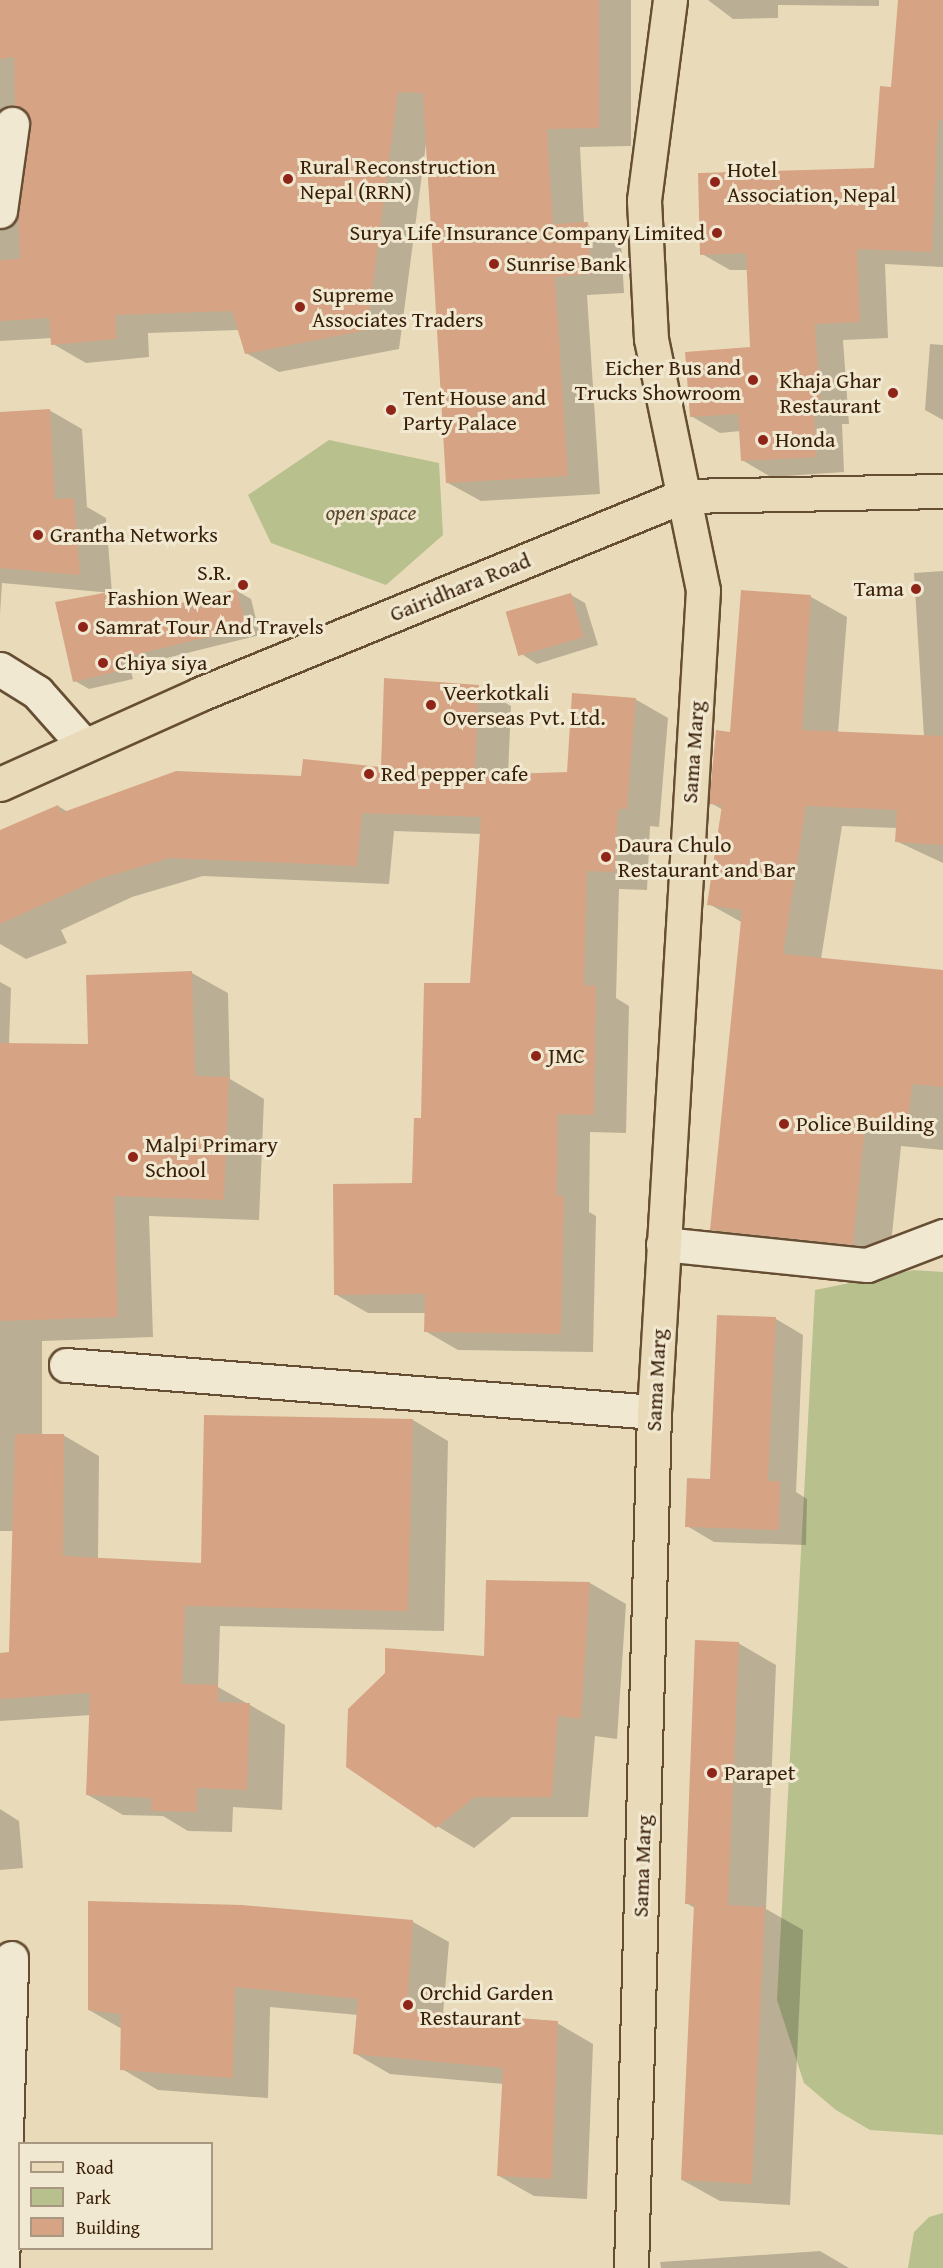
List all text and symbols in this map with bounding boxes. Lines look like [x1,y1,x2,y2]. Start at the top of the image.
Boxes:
place label: Rural Reconstruction Nepal (RRN) [300,153,496,204]
place label: Hotel Association, Nepal [727,156,896,208]
marker: Rural Reconstruction Nepal (RRN) [281,172,295,186]
marker: Hotel Association, Nepal [708,175,722,189]
place label: Surya Life Insurance Company Limited [350,220,705,246]
marker: Surya Life Insurance Company Limited [710,226,724,240]
place label: Sunrise Bank [506,251,627,277]
marker: Sunrise Bank [487,257,501,271]
place label: Supreme Associates Traders [312,281,483,332]
marker: Supreme Associates Traders [293,300,307,314]
place label: Eicher Bus and Trucks Showroom [575,354,741,406]
place label: Khaja Ghar Restaurant [779,367,881,418]
marker: Eicher Bus and Trucks Showroom [746,373,760,387]
place label: Tent House and Party Palace [403,384,546,436]
marker: Khaja Ghar Restaurant [886,386,900,400]
marker: Tent House and Party Palace [384,403,398,417]
place label: Honda [775,427,835,453]
marker: Honda [756,433,770,447]
park label: open space [326,500,416,526]
place label: Grantha Networks [50,522,218,548]
marker: Grantha Networks [31,528,45,542]
street label: Gairidhara Road [386,547,534,627]
place label: S.R. Fashion Wear [107,559,231,610]
place label: Tama [854,576,904,602]
marker: S.R. Fashion Wear [236,578,250,592]
marker: Tama [909,582,923,596]
place label: Samrat Tour And Travels [95,614,324,640]
marker: Samrat Tour And Travels [76,620,90,634]
place label: Chiya siya [115,650,207,676]
marker: Chiya siya [96,656,110,670]
place label: Veerkotkali Overseas Pvt. Ltd. [443,679,606,730]
marker: Veerkotkali Overseas Pvt. Ltd. [424,698,438,712]
street label: Sama Marg [676,700,710,804]
place label: Red pepper cafe [381,761,528,787]
marker: Red pepper cafe [362,767,376,781]
place label: Daura Chulo Restaurant and Bar [618,831,795,882]
marker: Daura Chulo Restaurant and Bar [599,850,613,864]
place label: JMC [548,1043,585,1069]
marker: JMC [529,1049,543,1063]
place label: Police Building [796,1111,934,1137]
marker: Police Building [777,1117,791,1131]
place label: Malpi Primary School [145,1131,278,1182]
marker: Malpi Primary School [126,1150,140,1164]
street label: Sama Marg [640,1328,672,1432]
place label: Parapet [724,1760,795,1786]
marker: Parapet [705,1766,719,1780]
street label: Sama Marg [627,1814,657,1918]
place label: Orchid Garden Restaurant [420,1979,553,2030]
marker: Orchid Garden Restaurant [401,1998,415,2012]
legend [18,2142,213,2250]
text: Road [76,2154,114,2181]
text: Park [76,2184,111,2211]
text: Building [76,2214,140,2241]

